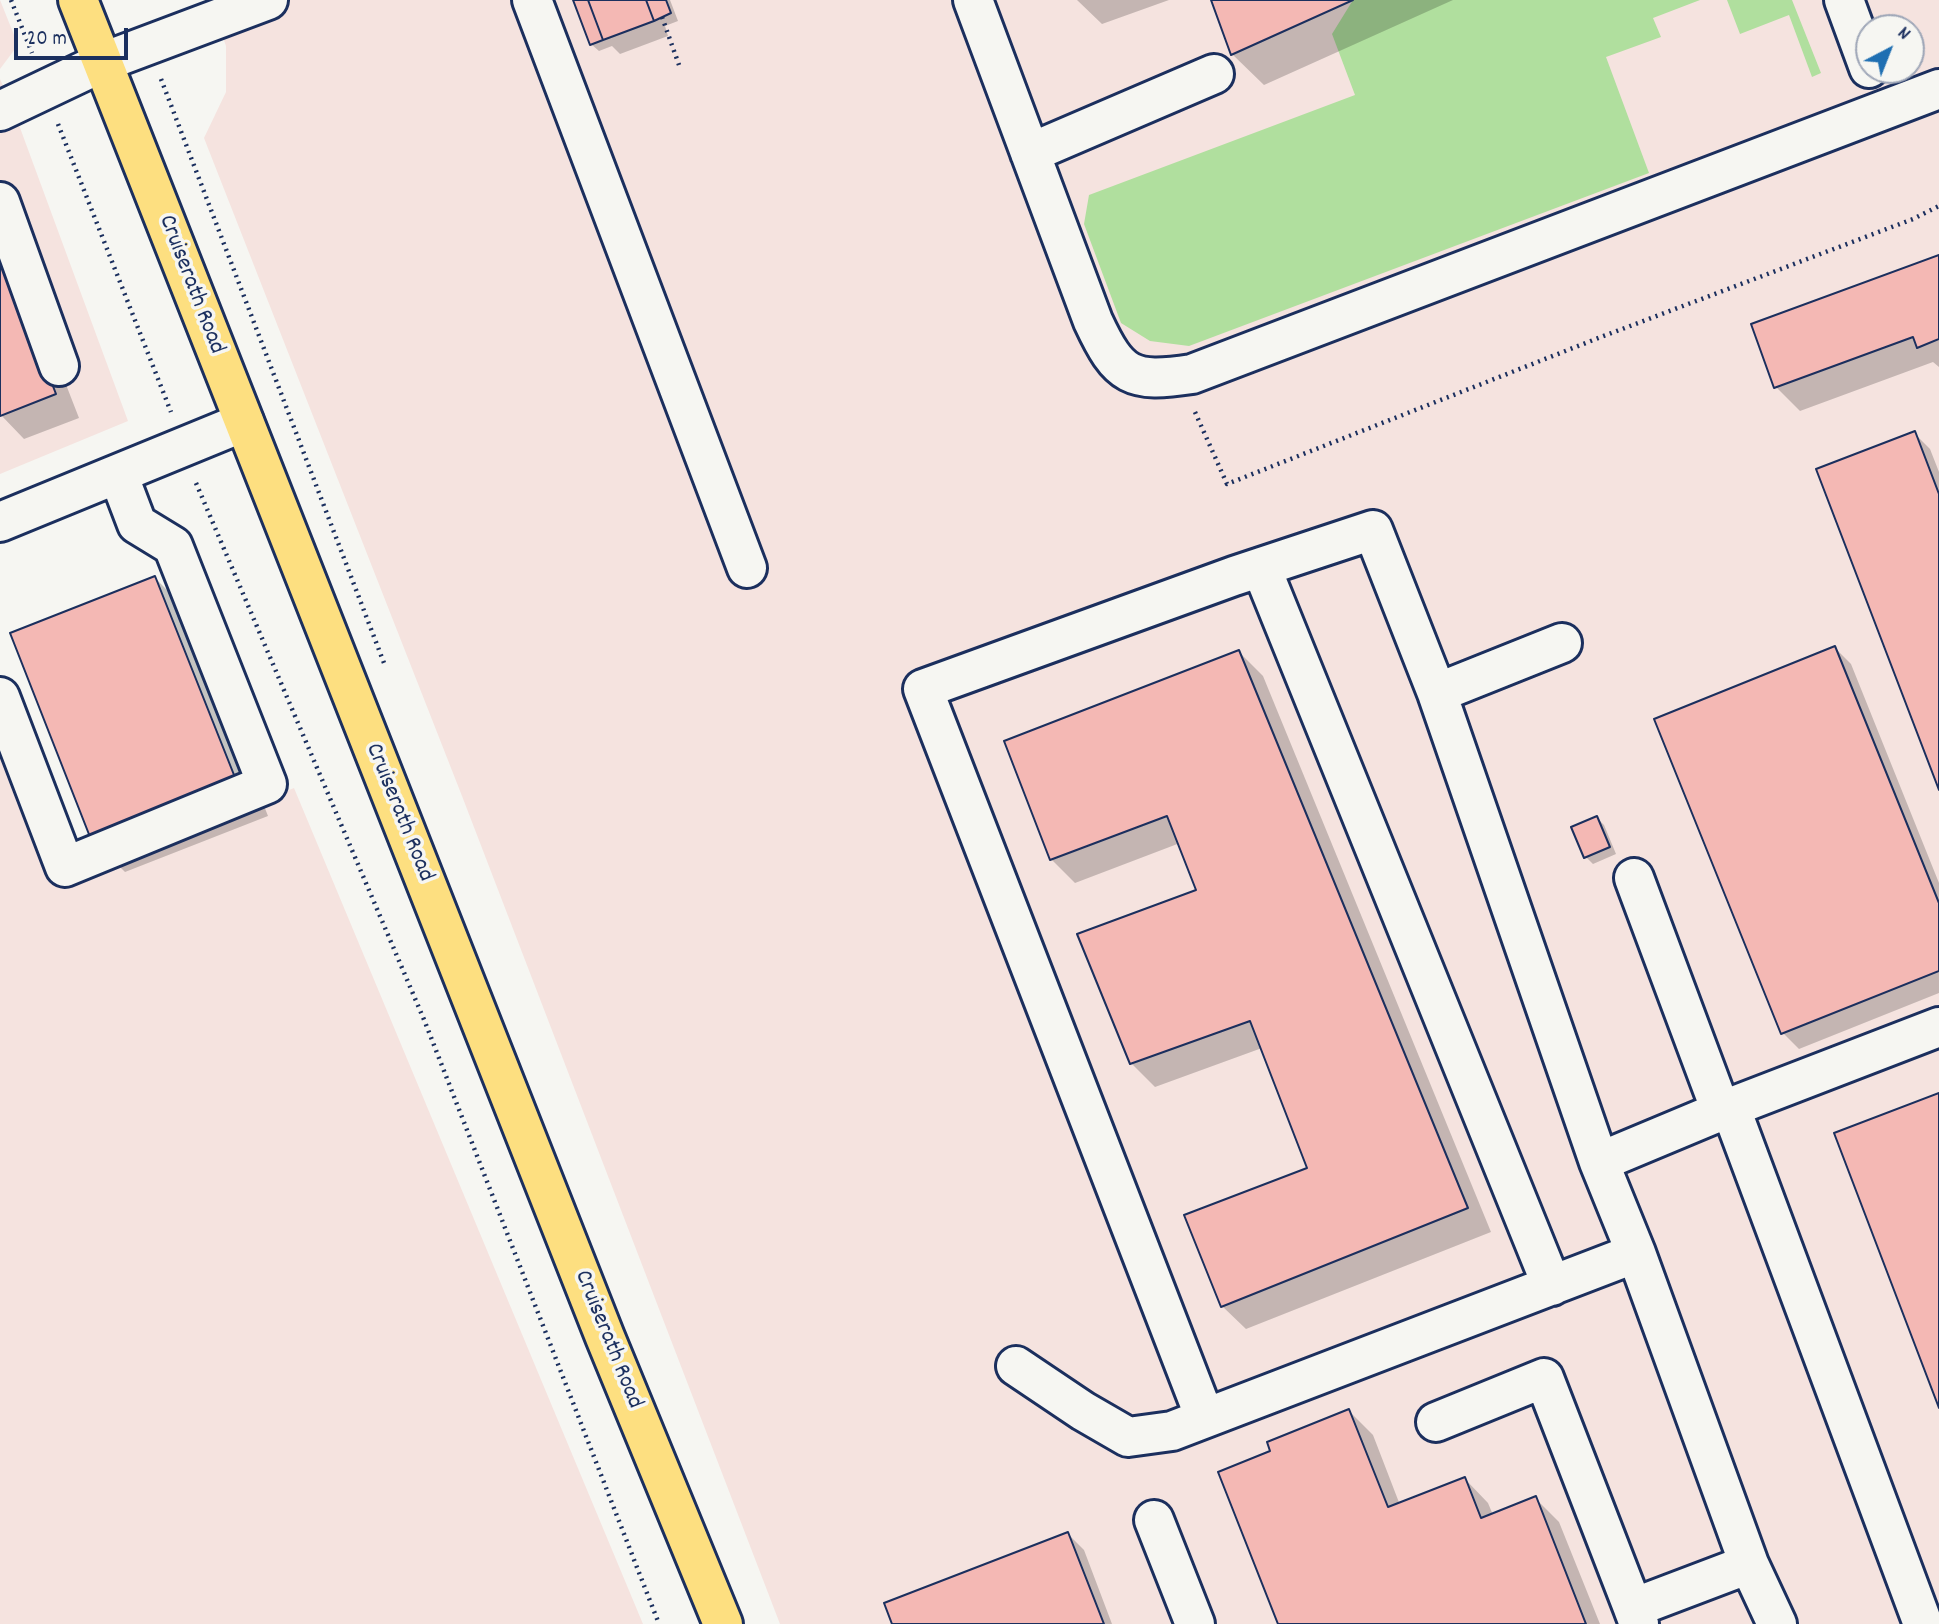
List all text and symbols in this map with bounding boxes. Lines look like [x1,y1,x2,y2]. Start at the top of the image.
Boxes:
scale bar [18,14,131,58]
north arrow [1855,14,1925,84]
text: N [1891,21,1916,48]
text: 20 m [27,25,67,55]
street label: Cruiserath Road [150,211,230,359]
street label: Cruiserath Road [357,740,439,886]
street label: Cruiserath Road [566,1267,648,1413]

